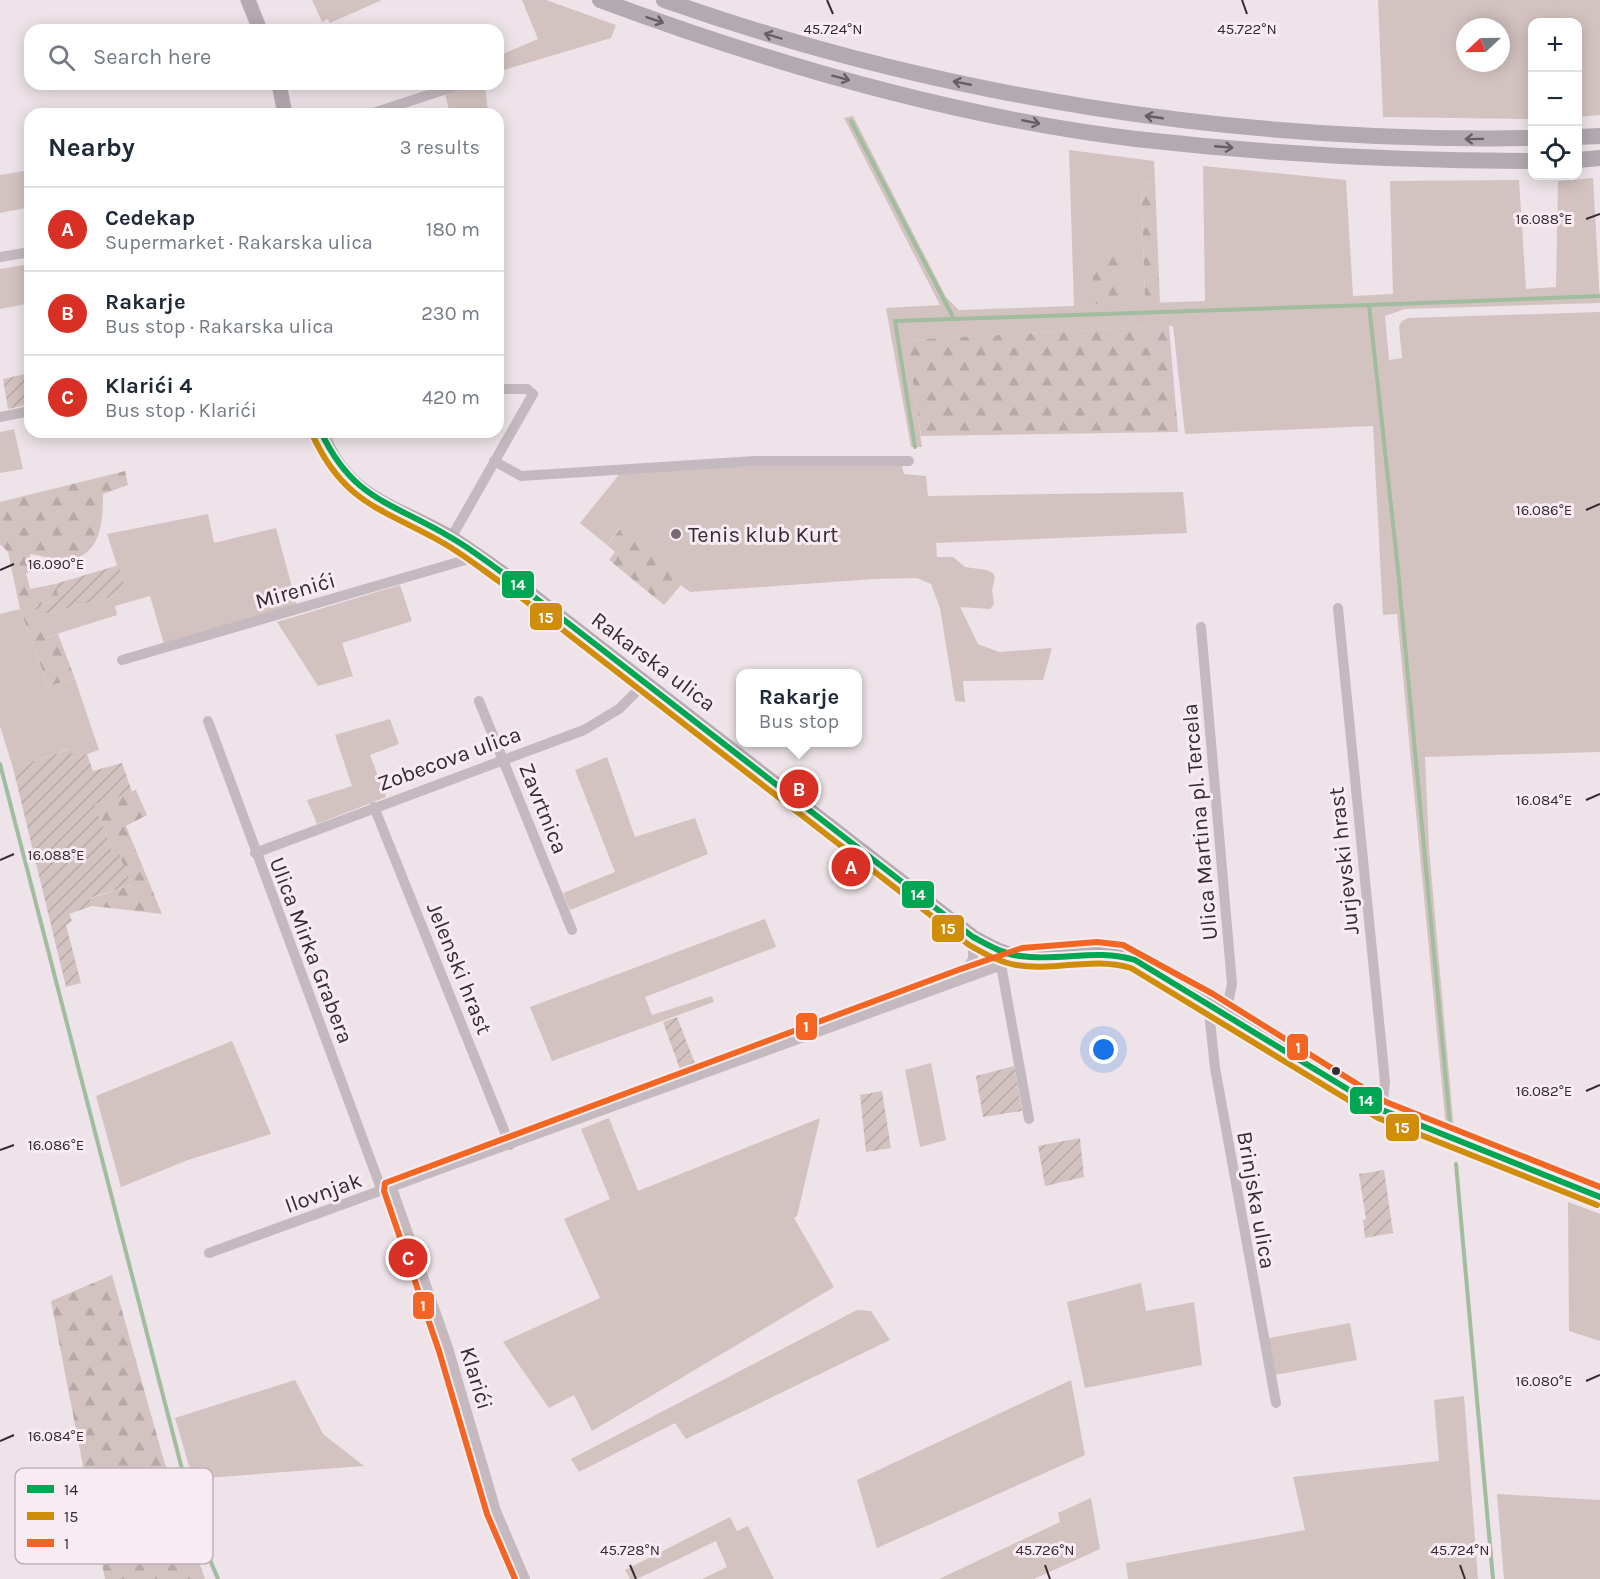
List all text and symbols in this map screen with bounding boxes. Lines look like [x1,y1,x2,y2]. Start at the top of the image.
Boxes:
one-way arrow [645,15,664,26]
north arrow [1456,18,1510,72]
map controls [1528,18,1582,180]
button: + [1528,18,1582,72]
text: 45.724°N [803,20,863,38]
text: 45.722°N [1217,20,1277,38]
search box [24,24,504,90]
one-way arrow [764,30,783,41]
icon: search [45,41,78,74]
text: Search here [93,44,211,70]
button: − [1528,72,1582,126]
one-way arrow [831,73,850,84]
one-way arrow [953,77,972,88]
one-way arrow [1145,111,1164,122]
one-way arrow [1021,117,1040,128]
button: locate [1528,126,1582,180]
text: Nearby [48,132,135,163]
one-way arrow [1465,133,1485,145]
text: 3 results [400,136,480,159]
one-way arrow [1214,142,1234,153]
text: Cedekap [105,205,195,231]
text: 16.088°E [1515,210,1573,228]
text: A [61,218,74,241]
text: 180 m [426,218,480,241]
text: Supermarket · Rakarska ulica [105,231,373,254]
text: Rakarje [105,289,186,315]
text: B [61,302,74,325]
text: 230 m [421,302,480,325]
text: Bus stop · Rakarska ulica [105,315,334,338]
text: Klarići 4 [105,373,192,399]
text: C [61,386,74,409]
text: 420 m [422,386,480,409]
text: Bus stop · Klarići [105,399,257,422]
text: 16.086°E [1516,501,1572,519]
place label: Tenis klub Kurt [688,522,838,548]
marker: Tenis klub Kurt [669,527,683,541]
text: 16.090°E [28,555,84,573]
street label: Mirenići [252,567,338,615]
line badge: 14 [501,570,535,599]
text: 14 [510,575,526,594]
line badge: 15 [529,602,563,631]
street label: Rakarska ulica [586,607,721,717]
text: 15 [538,608,554,627]
popup [736,669,862,747]
text: Rakarje [759,684,839,710]
street label: Ulica Martina pl. Tercela [1177,702,1223,941]
text: Bus stop [759,710,839,733]
street label: Zobecova ulica [374,721,525,797]
street label: Zavrtnica [513,759,573,858]
pin: B [780,766,818,812]
street label: Jurjevski hrast [1323,786,1365,936]
text: 16.084°E [1516,791,1572,809]
pin: A [832,844,870,890]
text: 16.088°E [27,846,85,864]
street label: Ulica Mirka Grabera [264,854,359,1047]
line badge: 14 [901,880,935,909]
text: 14 [910,885,926,904]
street label: Jelenski hrast [421,899,497,1038]
line badge: 15 [931,914,965,943]
text: 15 [940,919,956,938]
line badge: 1 [795,1012,818,1041]
text: 1 [803,1017,809,1036]
line badge: 1 [1286,1033,1309,1061]
your location [1089,1035,1118,1064]
text: 1 [1295,1038,1301,1057]
unlabelled marker [1330,1065,1342,1077]
text: 16.082°E [1516,1082,1572,1100]
line badge: 14 [1349,1086,1383,1115]
text: 14 [1358,1091,1374,1110]
line badge: 15 [1385,1113,1420,1142]
text: 15 [1394,1118,1410,1137]
street label: Brinjska ulica [1231,1129,1281,1271]
text: 16.086°E [28,1136,84,1154]
street label: Ilovnjak [281,1167,365,1219]
pin: C [388,1236,428,1280]
line badge: 1 [412,1291,435,1320]
text: 1 [420,1296,426,1315]
street label: Klarići [454,1344,498,1413]
text: 16.080°E [1516,1372,1572,1390]
text: 16.084°E [28,1427,84,1445]
legend [15,1468,213,1564]
text: 14 [64,1480,78,1499]
text: 15 [64,1507,78,1526]
text: 1 [64,1534,69,1553]
text: 45.728°N [600,1541,660,1559]
text: 45.726°N [1015,1541,1075,1559]
text: 45.724°N [1430,1541,1490,1559]

